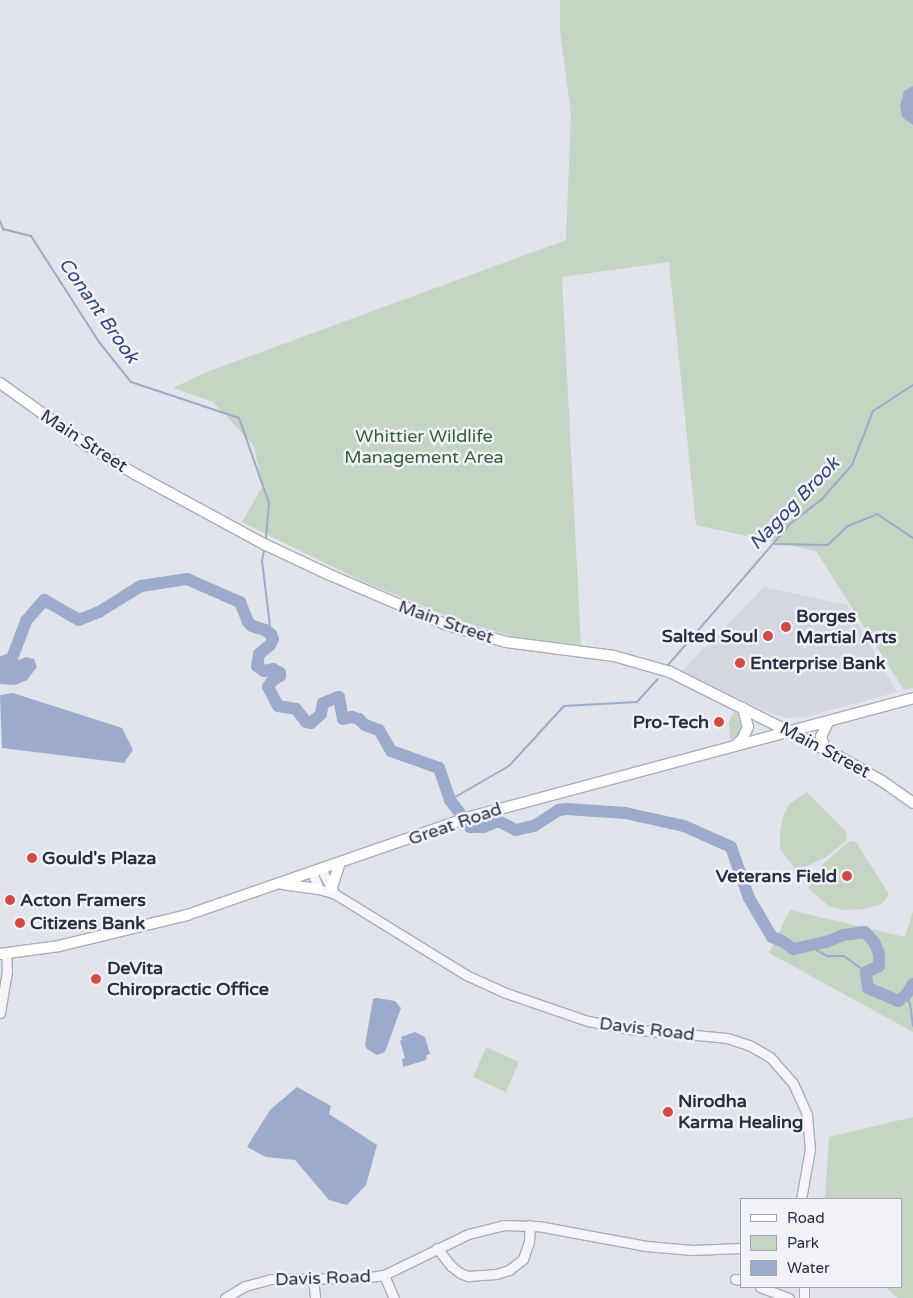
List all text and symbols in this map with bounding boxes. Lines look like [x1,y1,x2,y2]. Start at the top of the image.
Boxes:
water label: Conant Brook [53,254,143,368]
street label: Main Street [37,405,131,477]
park label: Whittier Wildlife Management Area [344,426,504,468]
water label: Nagog Brook [745,453,845,555]
street label: Main Street [396,596,496,648]
place label: Borges Martial Arts [796,606,897,649]
marker: Borges Martial Arts [780,621,792,633]
place label: Salted Soul [662,625,758,647]
marker: Salted Soul [762,630,774,642]
place label: Enterprise Bank [750,652,886,674]
marker: Enterprise Bank [734,657,746,669]
place label: Pro-Tech [633,711,709,733]
marker: Pro-Tech [713,716,725,728]
street label: Main Street [776,717,874,783]
street label: Great Road [406,798,504,850]
place label: Gould's Plaza [42,847,156,869]
marker: Gould's Plaza [26,852,38,864]
place label: Veterans Field [716,865,837,887]
marker: Veterans Field [841,870,853,882]
place label: Acton Framers [20,889,146,911]
marker: Acton Framers [4,894,16,906]
place label: Citizens Bank [30,912,145,934]
marker: Citizens Bank [14,917,26,929]
place label: DeVita Chiropractic Office [107,958,269,1001]
marker: DeVita Chiropractic Office [89,972,103,986]
street label: Davis Road [598,1012,696,1046]
place label: Nirodha Karma Healing [678,1091,803,1134]
marker: Nirodha Karma Healing [662,1106,674,1118]
legend [740,1198,903,1288]
text: Road [787,1209,825,1227]
text: Park [787,1234,819,1252]
text: Water [787,1259,830,1277]
street label: Davis Road [275,1266,371,1290]

